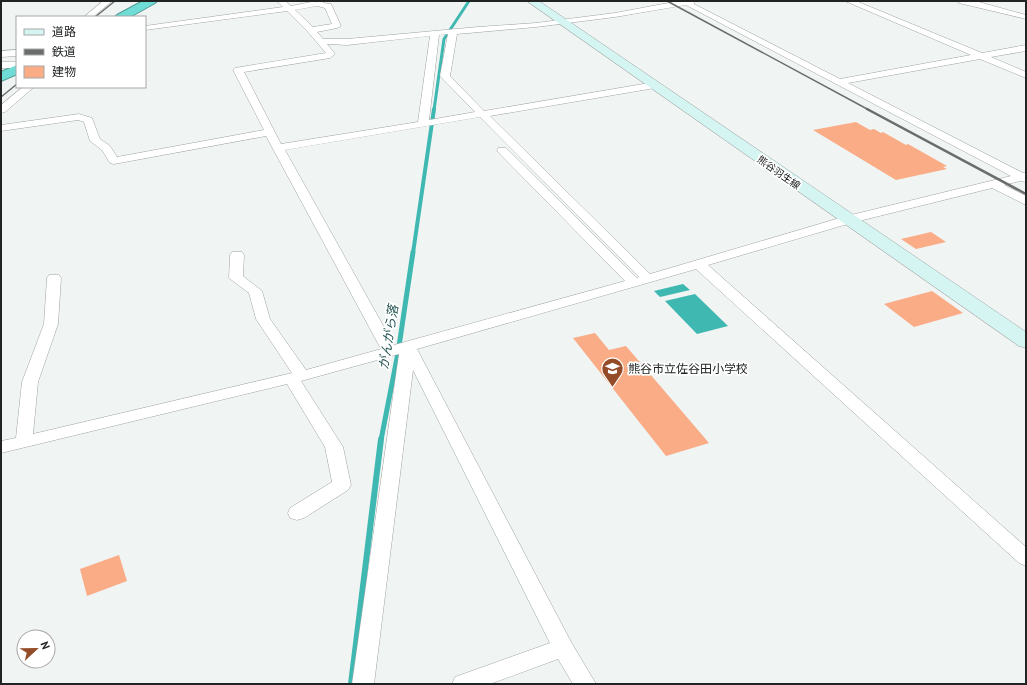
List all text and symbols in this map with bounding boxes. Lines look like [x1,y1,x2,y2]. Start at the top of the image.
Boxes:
legend [16,16,146,88]
text: 道路 [52,24,76,39]
text: 鉄道 [52,44,76,59]
text: 建物 [52,64,76,79]
street label: 熊谷羽生線 [755,153,803,192]
water label: がんがら落 [375,302,402,371]
school or university icon: 熊谷市立佐谷田小学校 [599,356,625,389]
place label: 熊谷市立佐谷田小学校 [628,361,748,376]
north arrow [16,629,56,669]
text: N [37,639,53,651]

